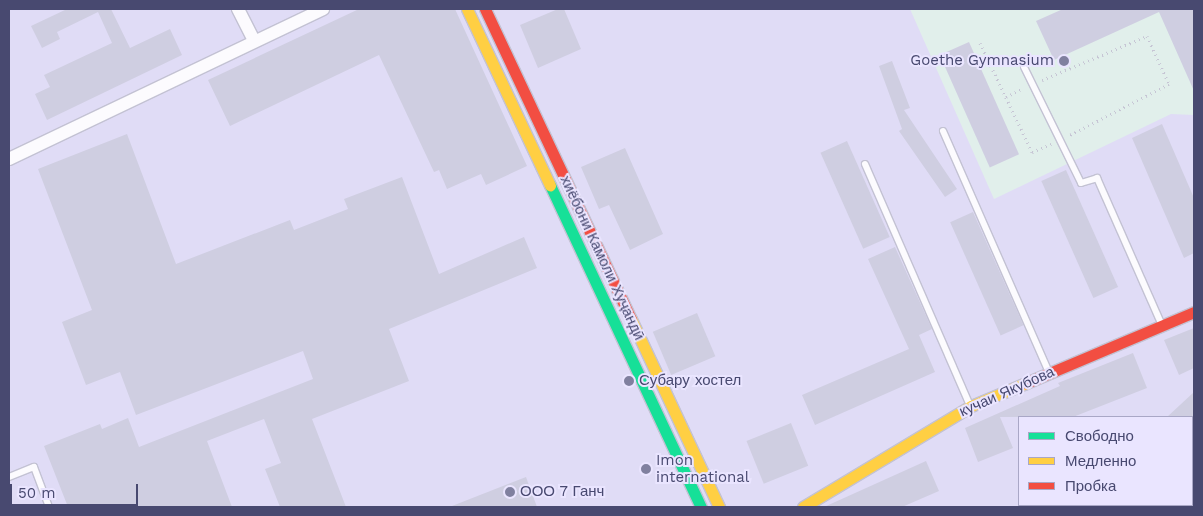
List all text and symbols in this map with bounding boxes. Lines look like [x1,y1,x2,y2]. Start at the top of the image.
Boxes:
place label: Goethe Gymnasium [910,52,1054,70]
marker: Goethe Gymnasium [1058,55,1070,67]
street label: хиёбони Камоли Хуҷандӣ [556,173,648,343]
street label: кучаи Якубова [957,363,1057,421]
place label: Субару хостел [639,372,741,390]
marker: Субару хостел [623,375,635,387]
legend [1018,416,1193,506]
text: Свободно [1065,427,1134,445]
place label: Imon international [656,451,749,486]
text: Медленно [1065,452,1136,470]
marker: Imon international [640,463,652,475]
scale bar [12,474,140,506]
text: Пробка [1065,477,1116,495]
place label: ООО 7 Ганч [520,483,605,501]
text: 50 m [18,484,55,502]
marker: ООО 7 Ганч [504,486,516,498]

